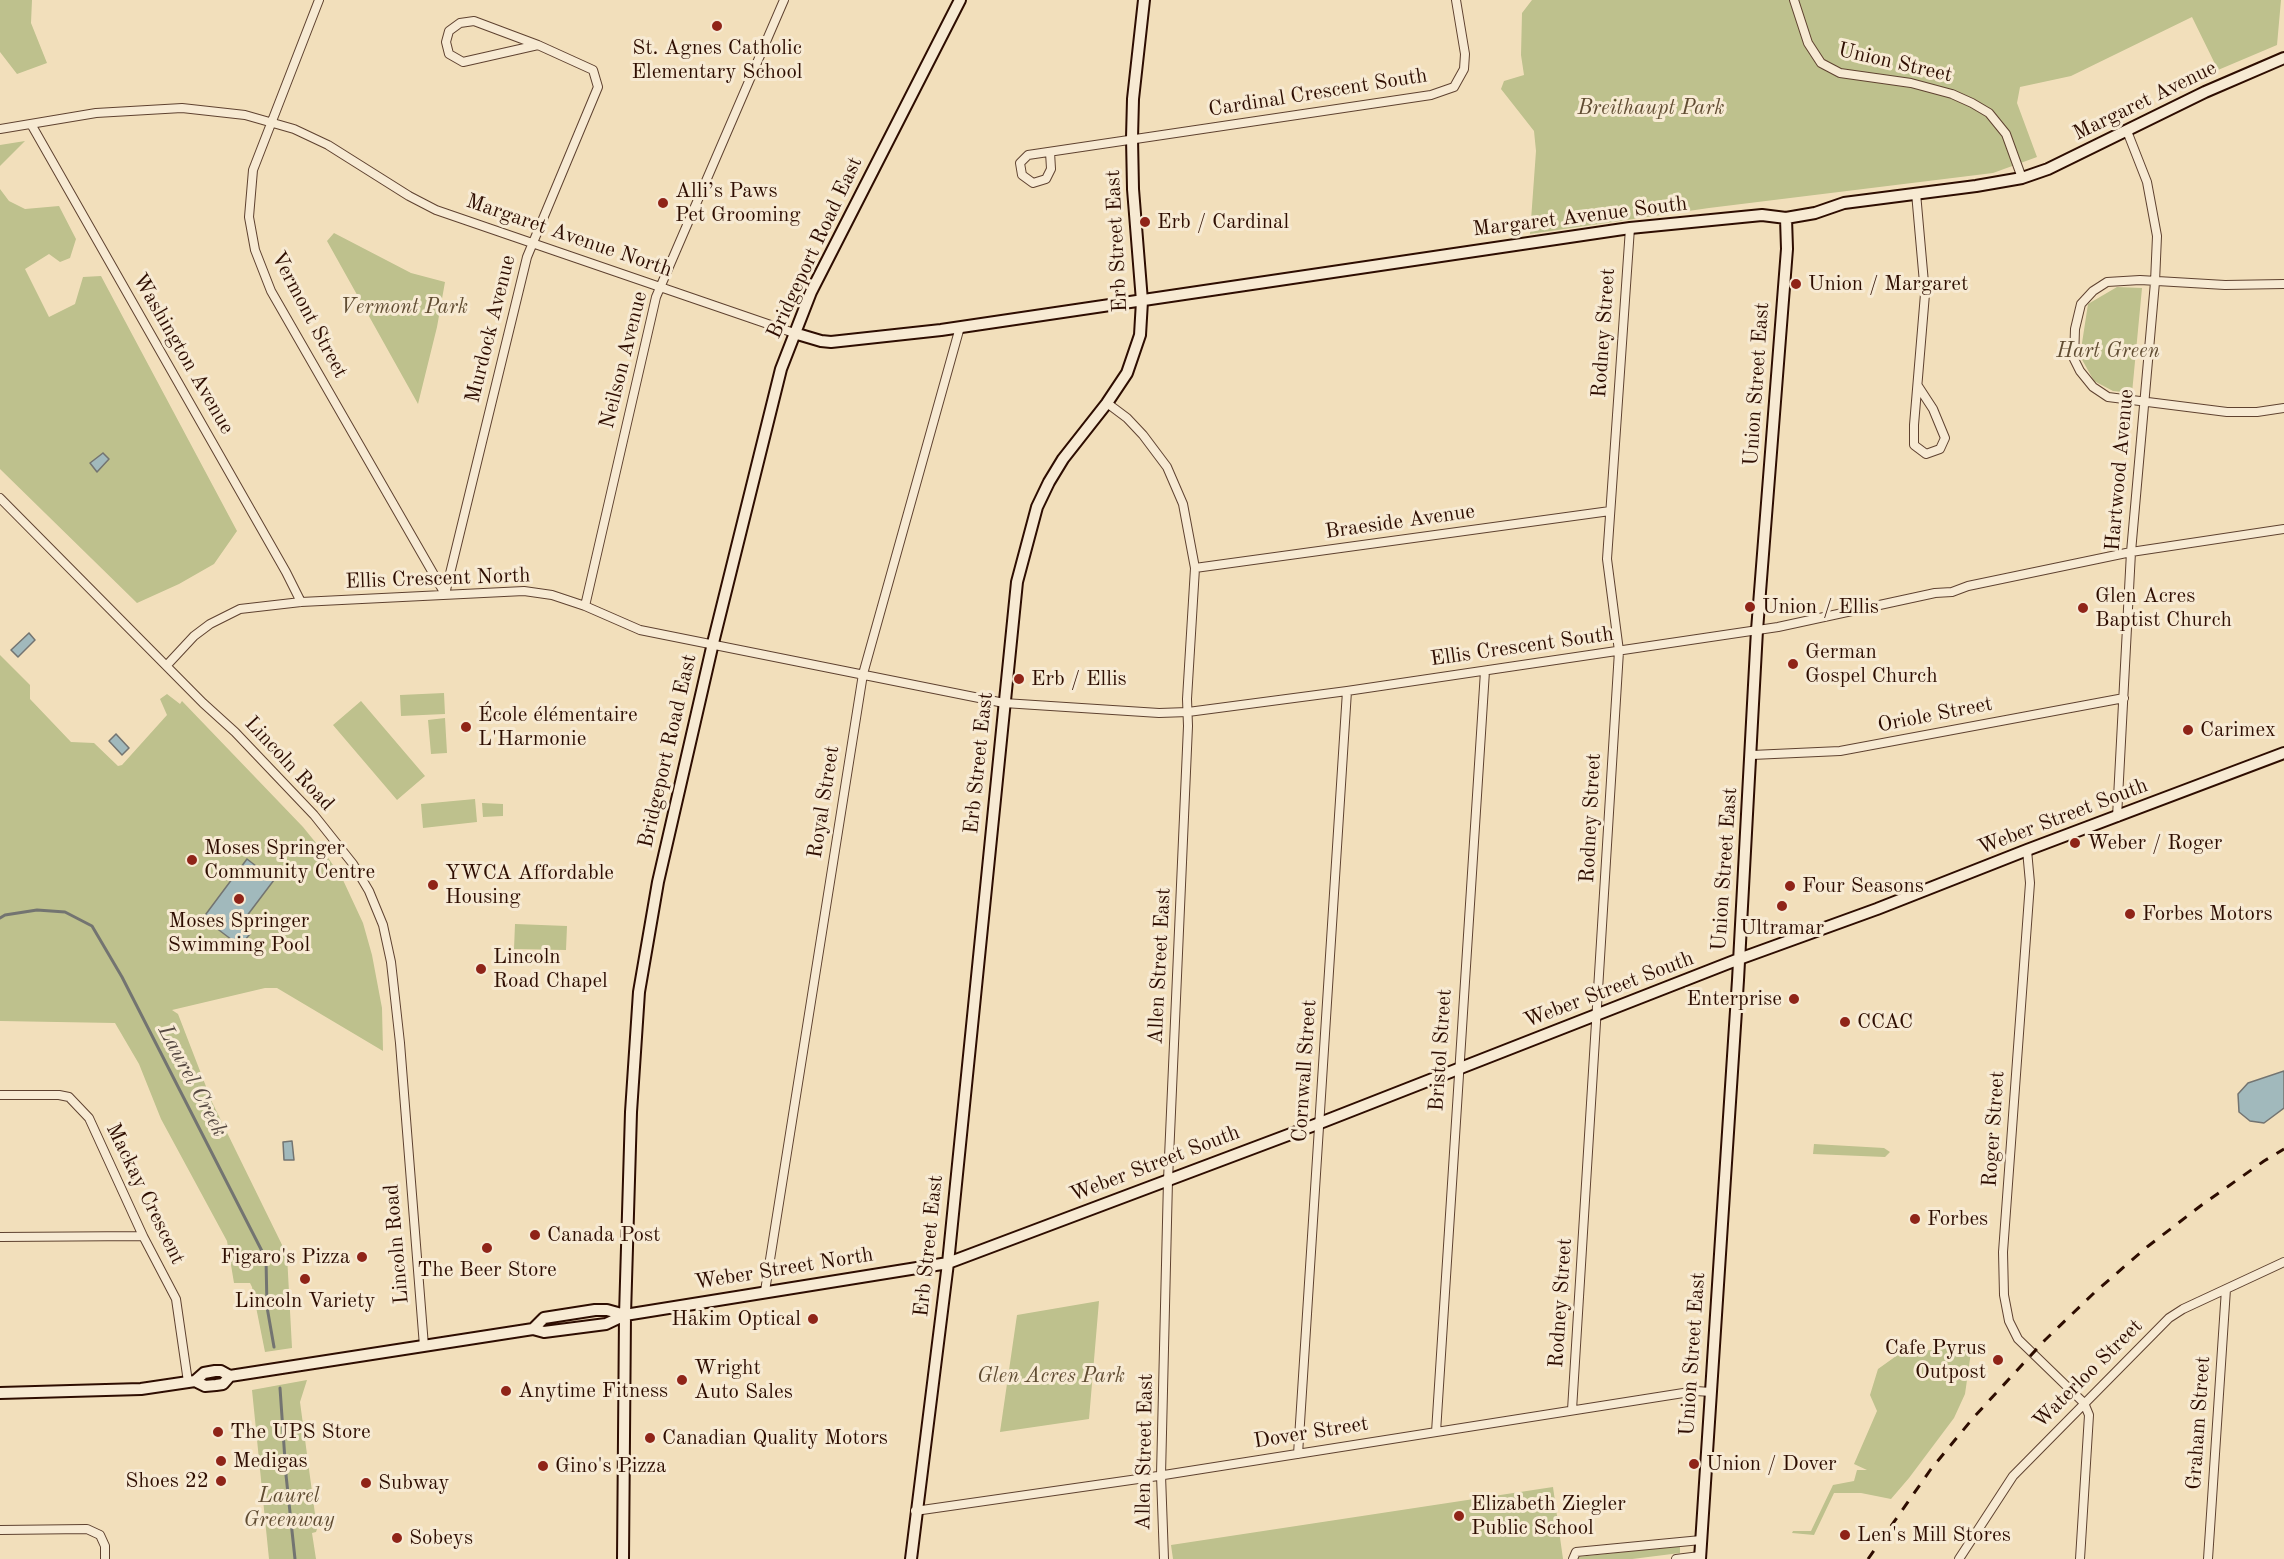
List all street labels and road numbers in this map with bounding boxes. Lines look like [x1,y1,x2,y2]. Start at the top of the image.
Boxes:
street label: Union Street [1835,38,1955,88]
street label: Margaret Avenue [2069,55,2221,147]
street label: Cardinal Crescent South [1207,63,1429,123]
street label: Bridgeport Road East [762,153,868,343]
street label: Erb Street East [1101,169,1133,313]
street label: Margaret Avenue North [463,189,675,283]
street label: Margaret Avenue South [1471,191,1689,243]
street label: Vermont Street [265,247,353,383]
street label: Murdock Avenue [460,252,522,406]
street label: Rodney Street [1587,267,1621,399]
street label: Washington Avenue [127,269,239,439]
street label: Neilson Avenue [595,289,653,431]
street label: Union Street East [1739,301,1775,467]
street label: Hartwood Avenue [2100,388,2140,552]
street label: Braeside Avenue [1323,499,1477,545]
street label: Ellis Crescent North [345,563,531,595]
street label: Ellis Crescent South [1429,622,1615,672]
street label: Bridgeport Road East [633,652,703,850]
street label: Erb Street East [959,691,999,835]
street label: Oriole Street [1876,692,1994,738]
street label: Lincoln Road [239,711,339,817]
street label: Royal Street [803,744,845,860]
street label: Rodney Street [1575,752,1607,884]
street label: Weber Street South [1974,773,2152,861]
street label: Union Street East [1707,786,1743,952]
street label: Allen Street East [1143,887,1177,1045]
street label: Weber Street South [1520,946,1698,1034]
street label: Bristol Street [1424,988,1458,1112]
street label: Cornwall Street [1287,999,1323,1143]
street label: Roger Street [1977,1070,2011,1188]
street label: Mackay Crescent [100,1119,190,1269]
street label: Weber Street South [1066,1120,1244,1208]
street label: Erb Street East [909,1174,949,1318]
street label: Lincoln Road [379,1183,415,1305]
street label: Rodney Street [1544,1237,1578,1369]
street label: Weber Street North [693,1242,875,1296]
street label: Union Street East [1675,1271,1711,1437]
street label: Waterloo Street [2028,1314,2148,1434]
street label: Graham Street [2182,1355,2216,1491]
street label: Allen Street East [1131,1373,1159,1531]
street label: Dover Street [1252,1411,1370,1455]

